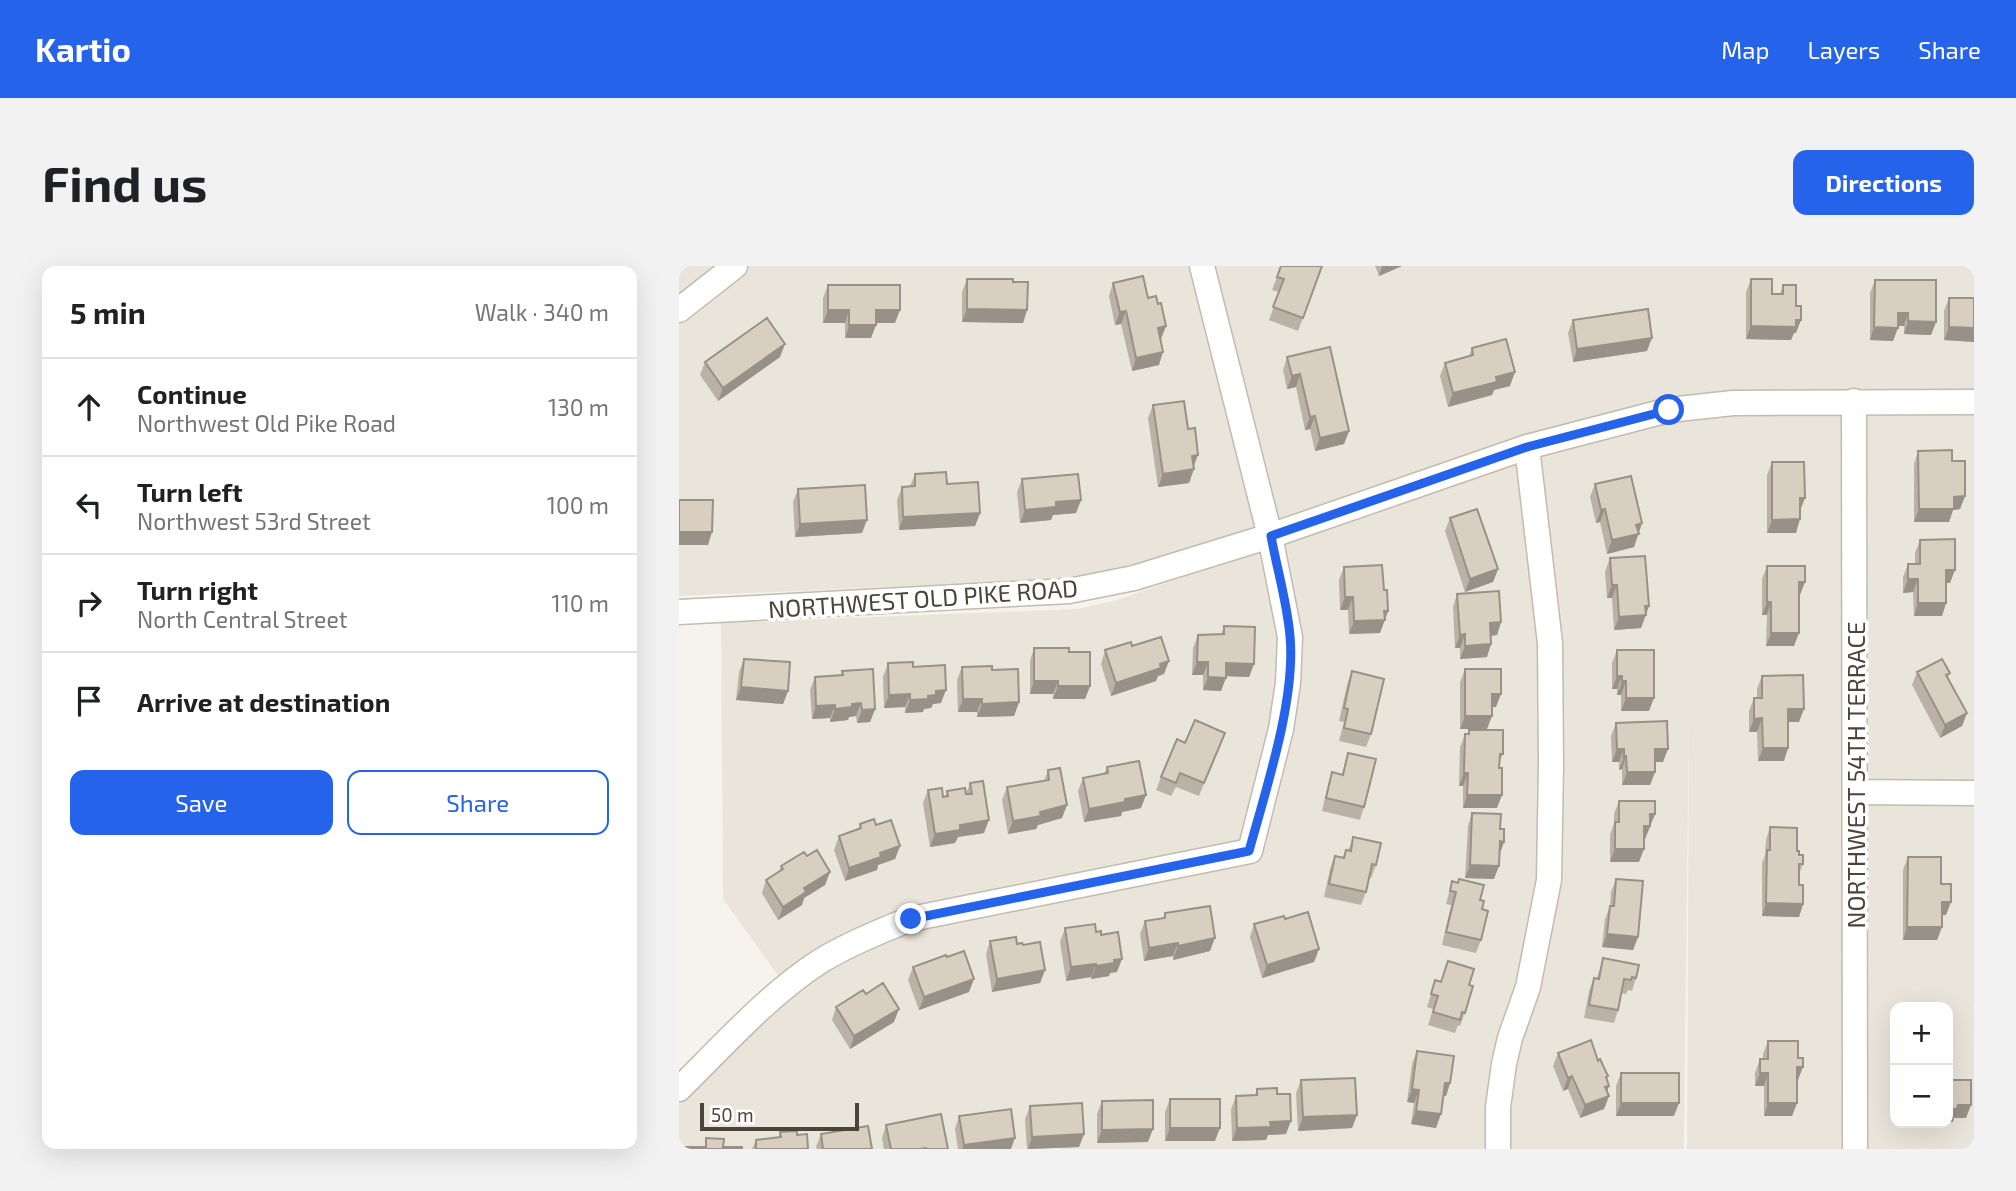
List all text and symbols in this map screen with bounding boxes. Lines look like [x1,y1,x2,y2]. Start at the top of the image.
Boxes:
text: Kartio [35,29,131,69]
text: Map [1721,35,1769,64]
text: Layers [1807,35,1880,64]
text: Share [1918,35,1981,64]
button: Directions [1793,150,1974,215]
text: Find us [42,153,207,212]
text: 5 min [70,294,146,330]
text: Walk · 340 m [475,298,609,326]
text: Continue [137,378,247,409]
icon: ahead [70,388,108,426]
text: 130 m [548,393,609,421]
route start [1653,394,1684,425]
text: Northwest Old Pike Road [137,409,396,437]
text: Turn left [137,476,243,507]
icon: left [70,486,108,524]
text: 100 m [547,491,609,519]
text: Northwest 53rd Street [137,507,371,535]
street label: NORTHWEST OLD PIKE ROAD [767,573,1079,623]
text: Turn right [137,574,258,605]
icon: right [70,584,108,622]
text: 110 m [552,589,609,617]
text: North Central Street [137,605,348,633]
street label: NORTHWEST 54TH TERRACE [1841,621,1870,929]
icon: arrive [70,682,108,720]
text: Arrive at destination [137,686,390,717]
button: Save [70,770,333,835]
button: Share [347,770,609,835]
route end [895,903,926,934]
map controls [1890,1002,1953,1128]
button: + [1890,1002,1953,1065]
button: − [1890,1065,1953,1128]
scale bar [700,1100,859,1132]
text: 50 m [711,1103,754,1126]

